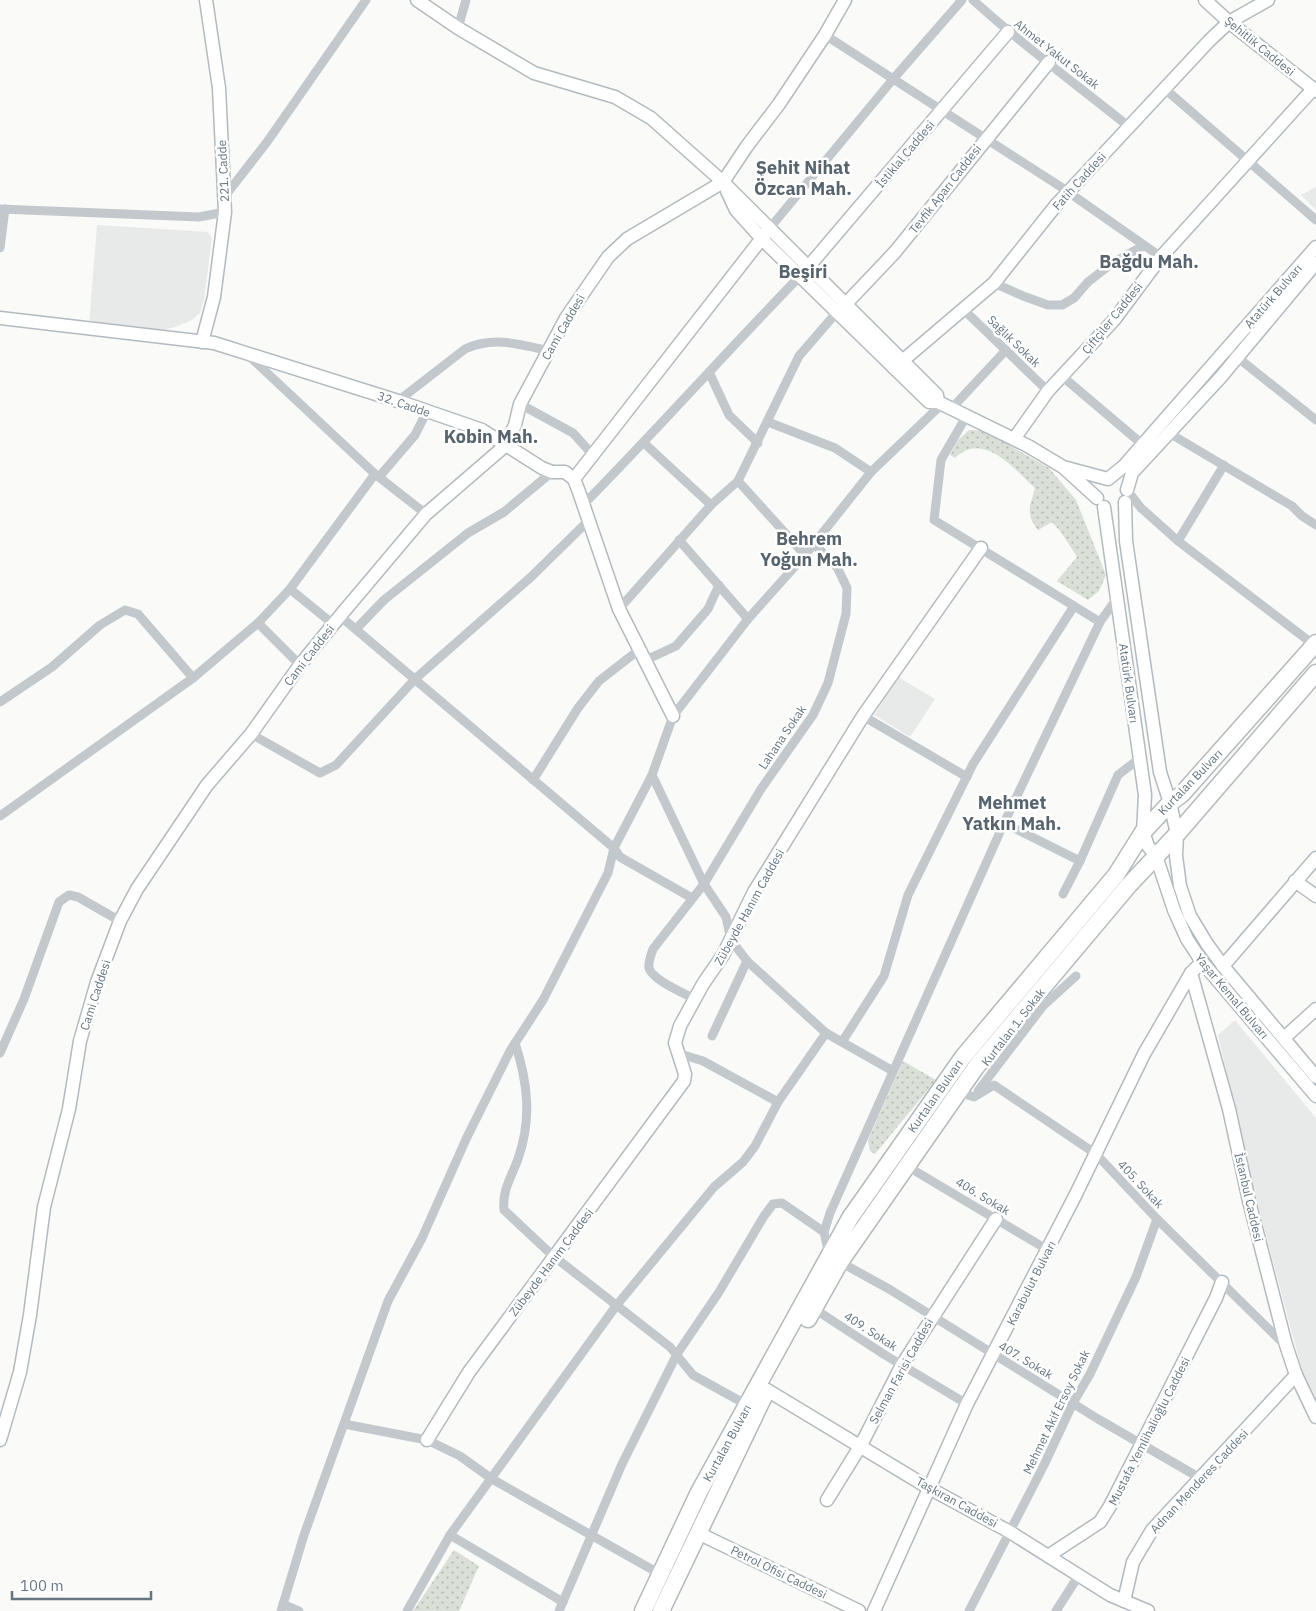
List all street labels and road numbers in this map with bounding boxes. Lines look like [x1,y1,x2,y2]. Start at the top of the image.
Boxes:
street label: Şehitlik Caddesi [1222,13,1298,79]
street label: Ahmet Yakut Sokak [1011,16,1103,92]
street label: İstiklal Caddesi [873,117,937,191]
street label: 221. Cadde [214,139,232,202]
street label: Tevfik Aparı Caddesi [906,141,984,237]
street label: Fatih Caddesi [1049,149,1109,213]
street label: Atatürk Bulvarı [1241,261,1305,331]
street label: Çiftçiler Caddesi [1079,279,1145,357]
street label: Cami Caddesi [538,291,588,363]
street label: Sağlık Sokak [984,312,1044,370]
street label: 32. Cadde [376,388,433,420]
street label: Cami Caddesi [280,621,338,689]
street label: Atatürk Bulvarı [1116,642,1142,724]
street label: Lahana Sokak [755,701,809,772]
street label: Kurtalan Bulvarı [1155,746,1225,818]
street label: Zübeyde Hanım Caddesi [711,846,787,968]
street label: Yaşar Kemal Bulvarı [1192,950,1272,1042]
street label: Cami Caddesi [77,958,113,1032]
street label: Kurtalan 1. Sokak [978,985,1048,1069]
street label: Kurtalan Bulvarı [904,1056,966,1136]
street label: İstanbul Caddesi [1231,1151,1267,1243]
street label: 405. Sokak [1115,1157,1168,1212]
street label: 406. Sokak [953,1174,1013,1218]
street label: Zübeyde Hanım Caddesi [506,1205,596,1319]
street label: Karabulut Bulvarı [1003,1238,1059,1328]
street label: 409. Sokak [842,1308,901,1354]
street label: Selman Farisi Caddesi [866,1316,936,1426]
street label: 407. Sokak [996,1338,1056,1382]
street label: Mehmet Akif Ersoy Sokak [1019,1347,1093,1477]
street label: Mustafa Yemlihalioğlu Caddesi [1105,1354,1193,1508]
street label: Kurtalan Bulvarı [700,1402,754,1484]
street label: Adnan Menderes Caddesi [1147,1426,1251,1536]
street label: Taşkıran Caddesi [913,1473,1001,1531]
street label: Petrol Ofisi Caddesi [728,1542,830,1602]

